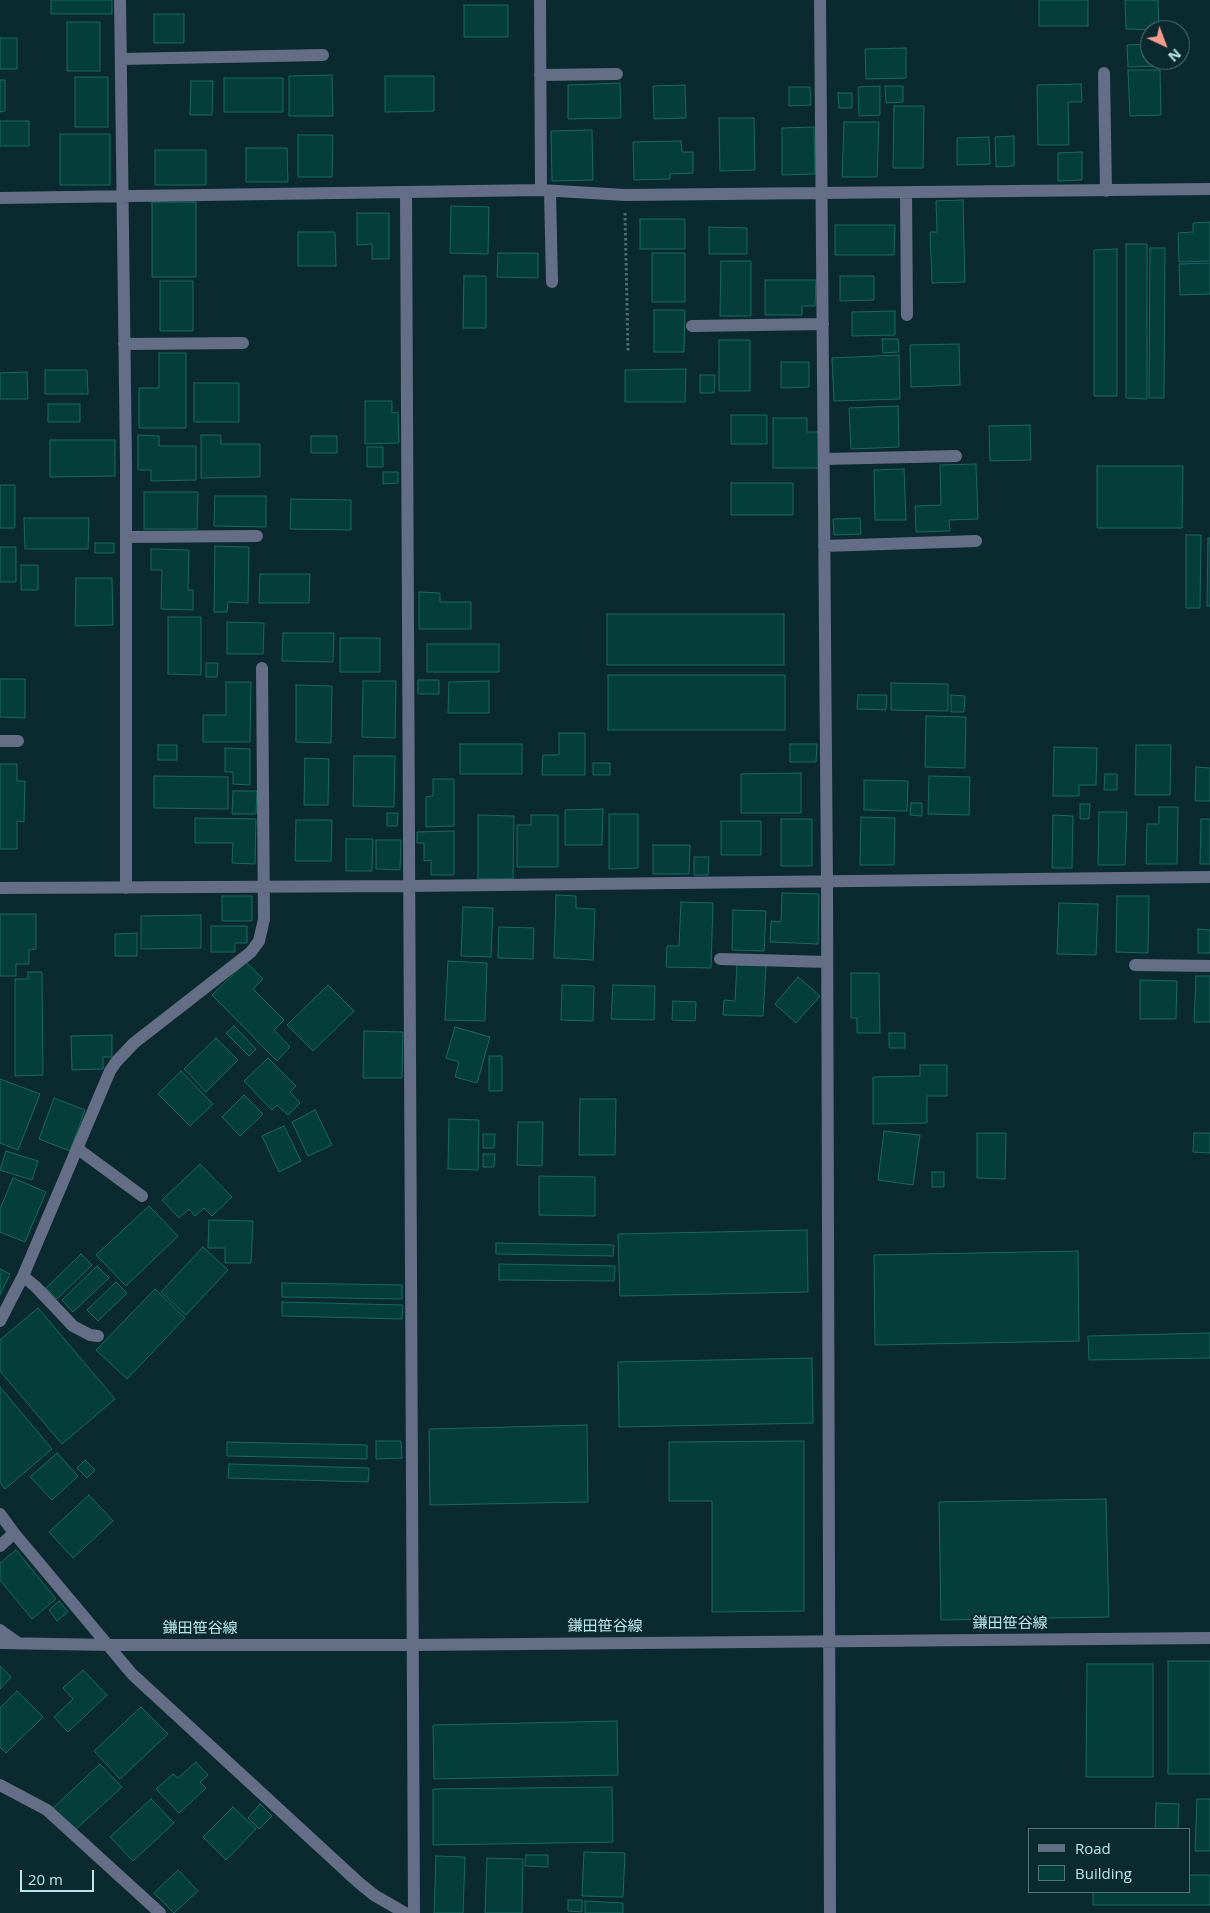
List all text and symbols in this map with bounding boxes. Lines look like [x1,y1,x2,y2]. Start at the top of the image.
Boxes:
north arrow [1140,20,1190,70]
text: N [1164,45,1186,66]
street label: 鎌田笹谷線 [973,1615,1047,1633]
street label: 鎌田笹谷線 [568,1618,642,1636]
street label: 鎌田笹谷線 [163,1620,237,1638]
legend [1028,1828,1190,1893]
text: Road [1075,1838,1111,1858]
scale bar [22,1860,96,1892]
text: Building [1075,1863,1132,1883]
text: 20 m [28,1869,63,1889]

